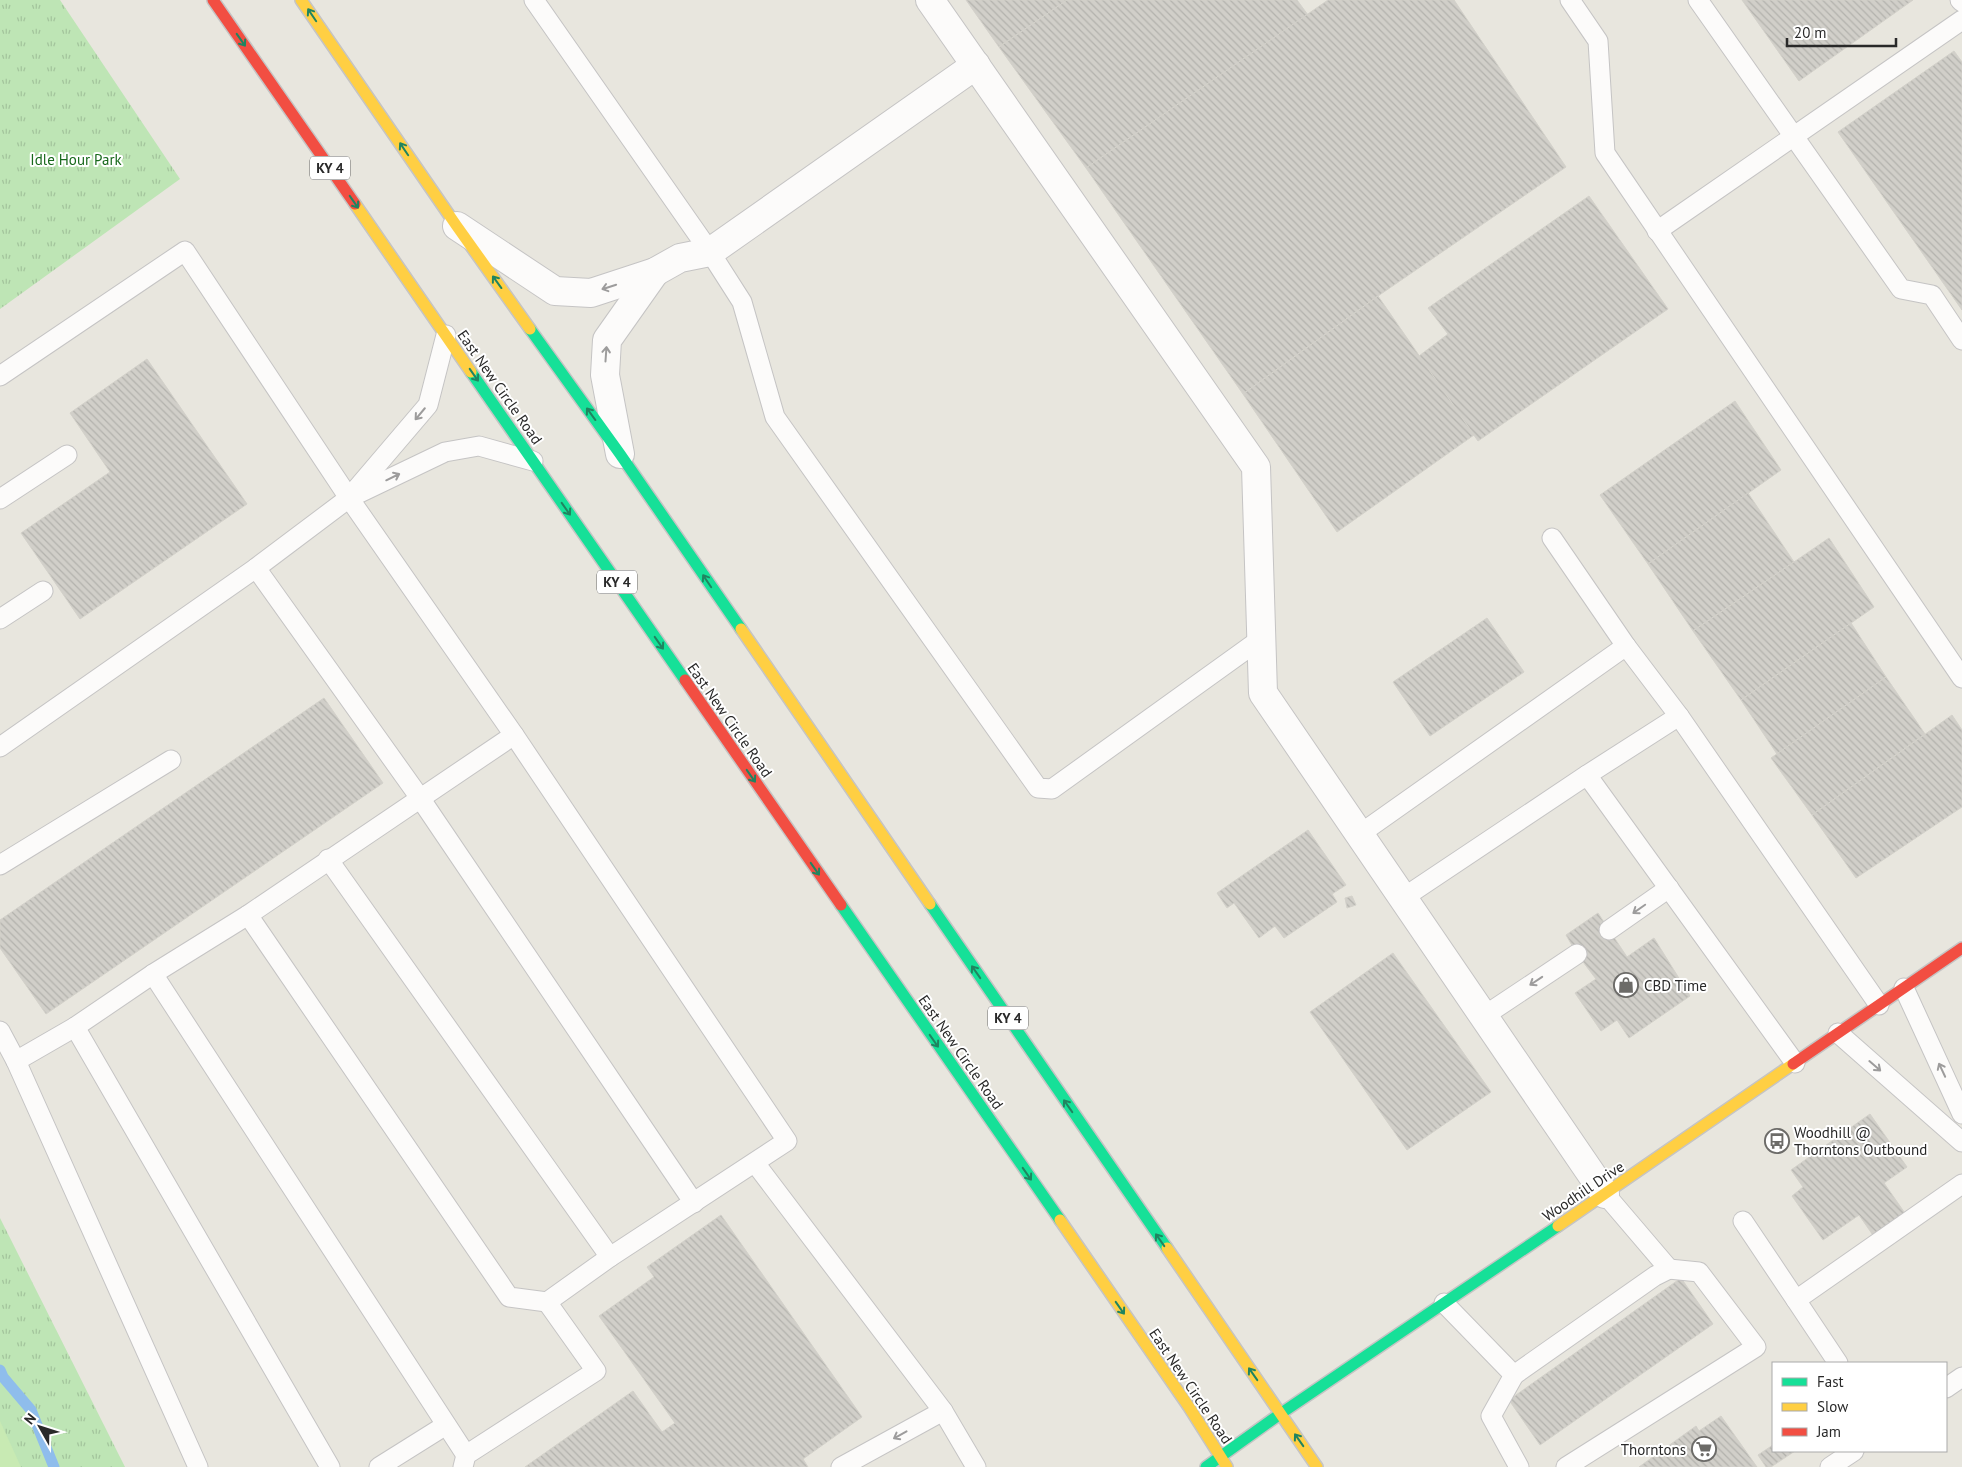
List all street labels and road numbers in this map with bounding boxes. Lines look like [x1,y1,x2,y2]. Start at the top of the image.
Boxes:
road number: KY 4 [310,156,350,180]
street label: East New Circle Road [453,326,547,448]
road number: KY 4 [597,570,637,594]
street label: East New Circle Road [683,659,777,781]
street label: East New Circle Road [914,991,1008,1113]
road number: KY 4 [988,1006,1028,1030]
street label: Woodhill Drive [1538,1157,1628,1225]
street label: East New Circle Road [1145,1325,1237,1447]

